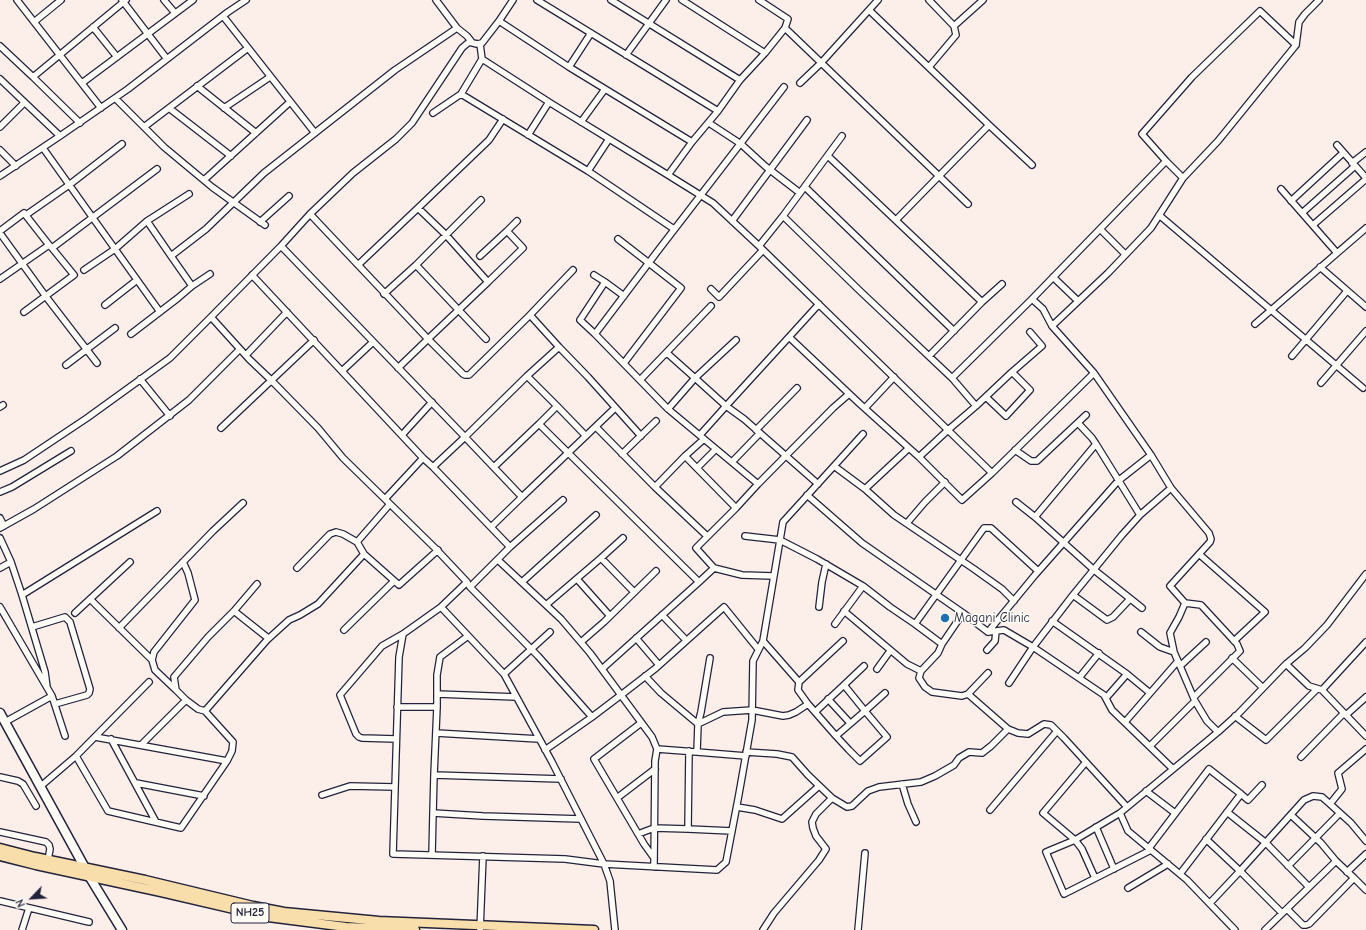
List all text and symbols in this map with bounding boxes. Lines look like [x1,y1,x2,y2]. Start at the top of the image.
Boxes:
place label: Magani Clinic [954,610,1030,626]
marker: Magani Clinic [939,612,951,624]
north arrow [12,878,52,918]
text: N [13,897,28,909]
road number: NH25 [231,903,269,923]

